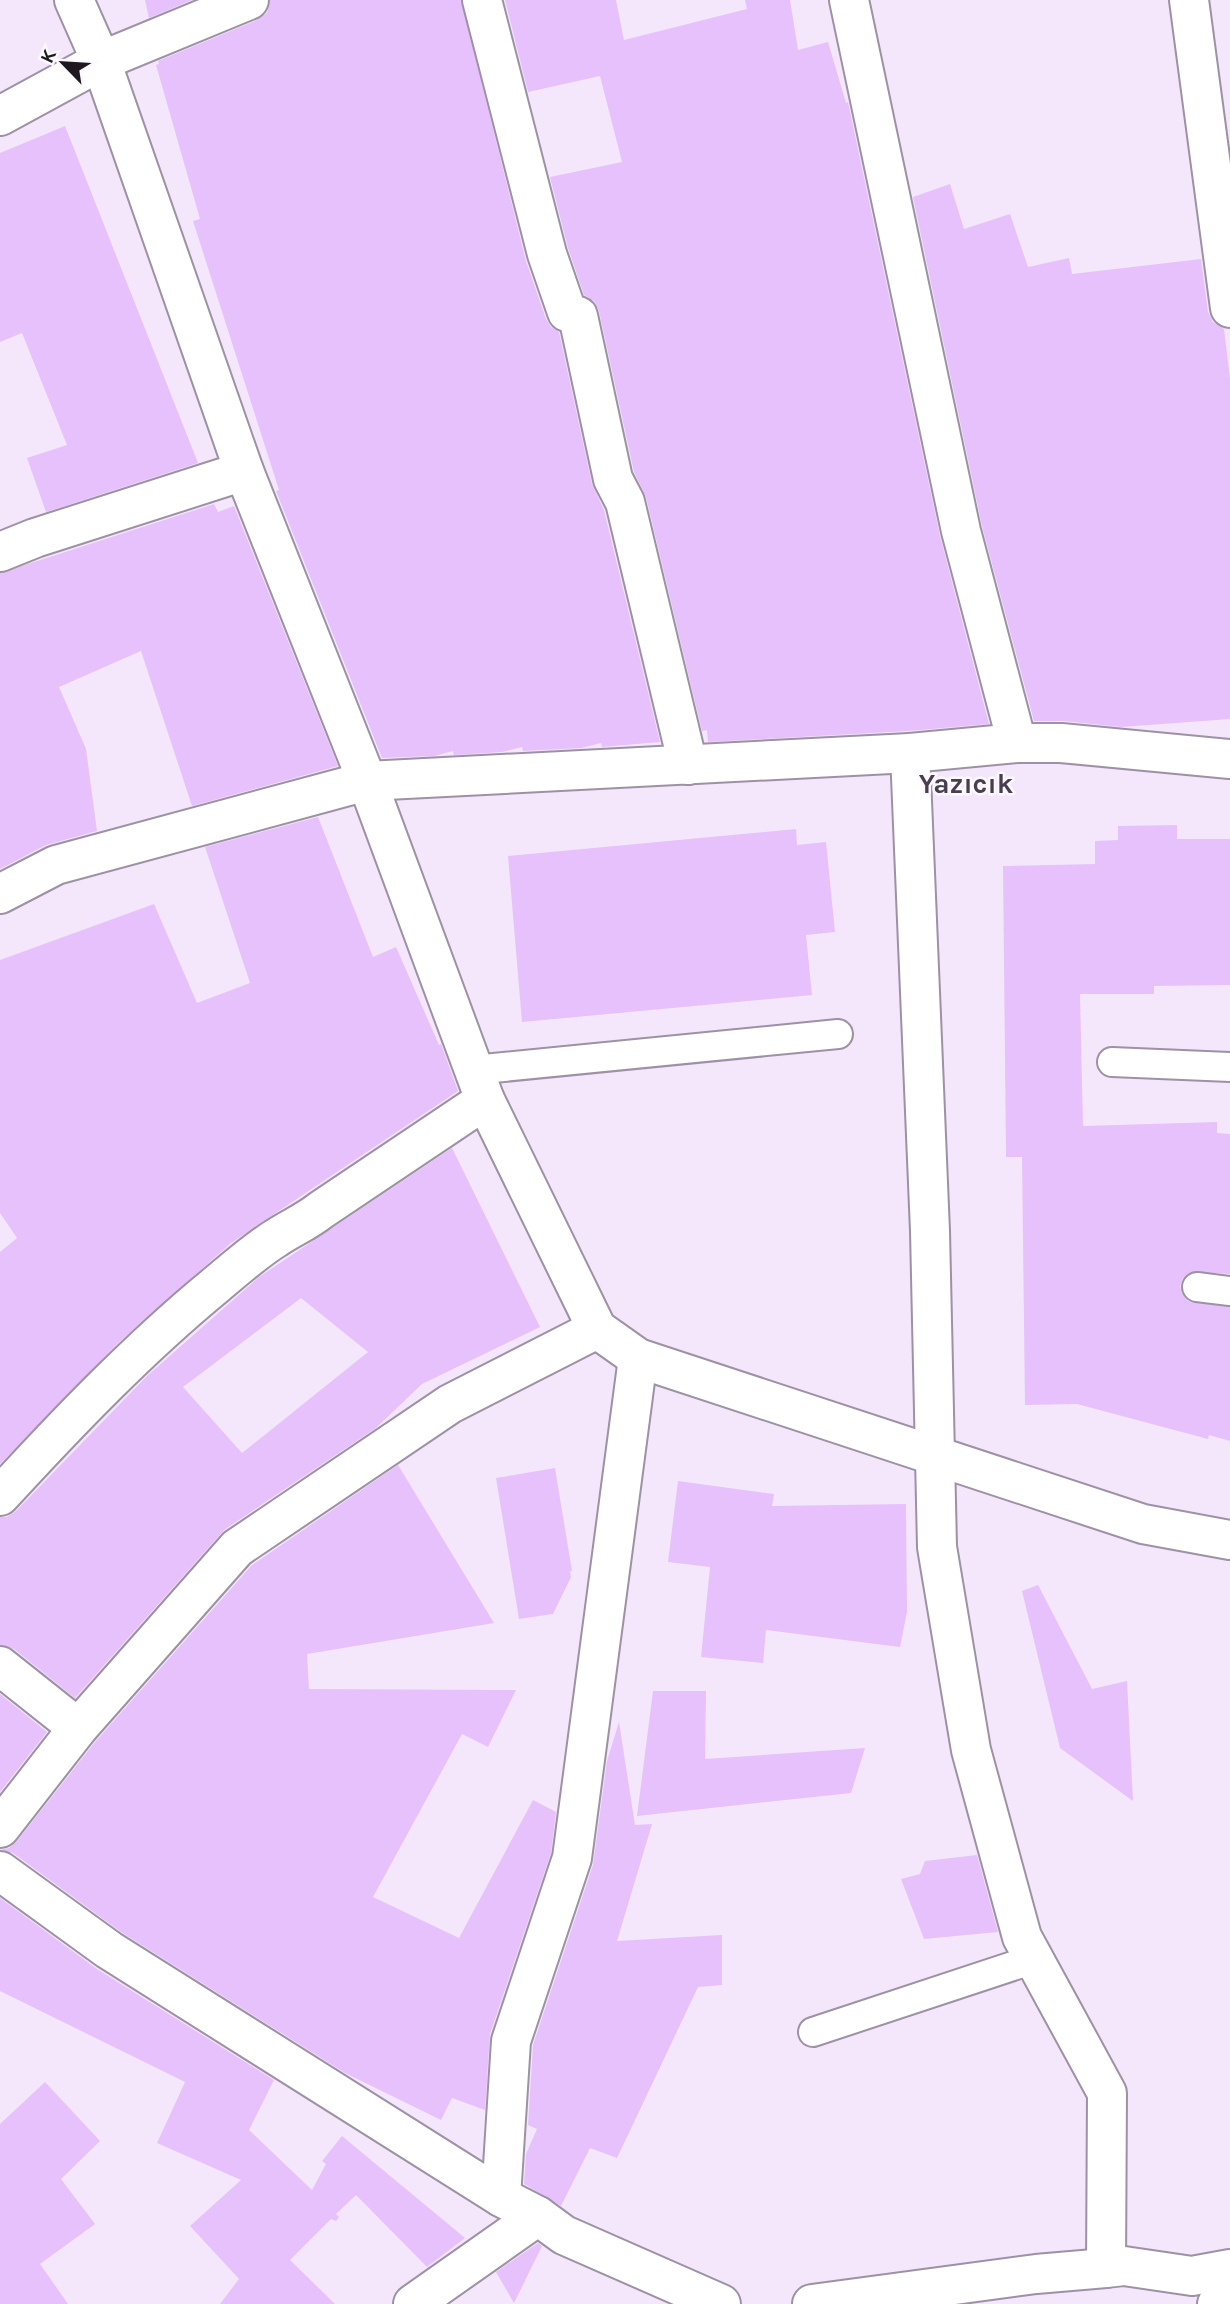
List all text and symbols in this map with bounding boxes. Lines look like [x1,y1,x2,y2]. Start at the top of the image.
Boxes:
north arrow [28,28,98,98]
text: K [36,45,61,67]
district label: Yazıcık [919,767,1014,800]

